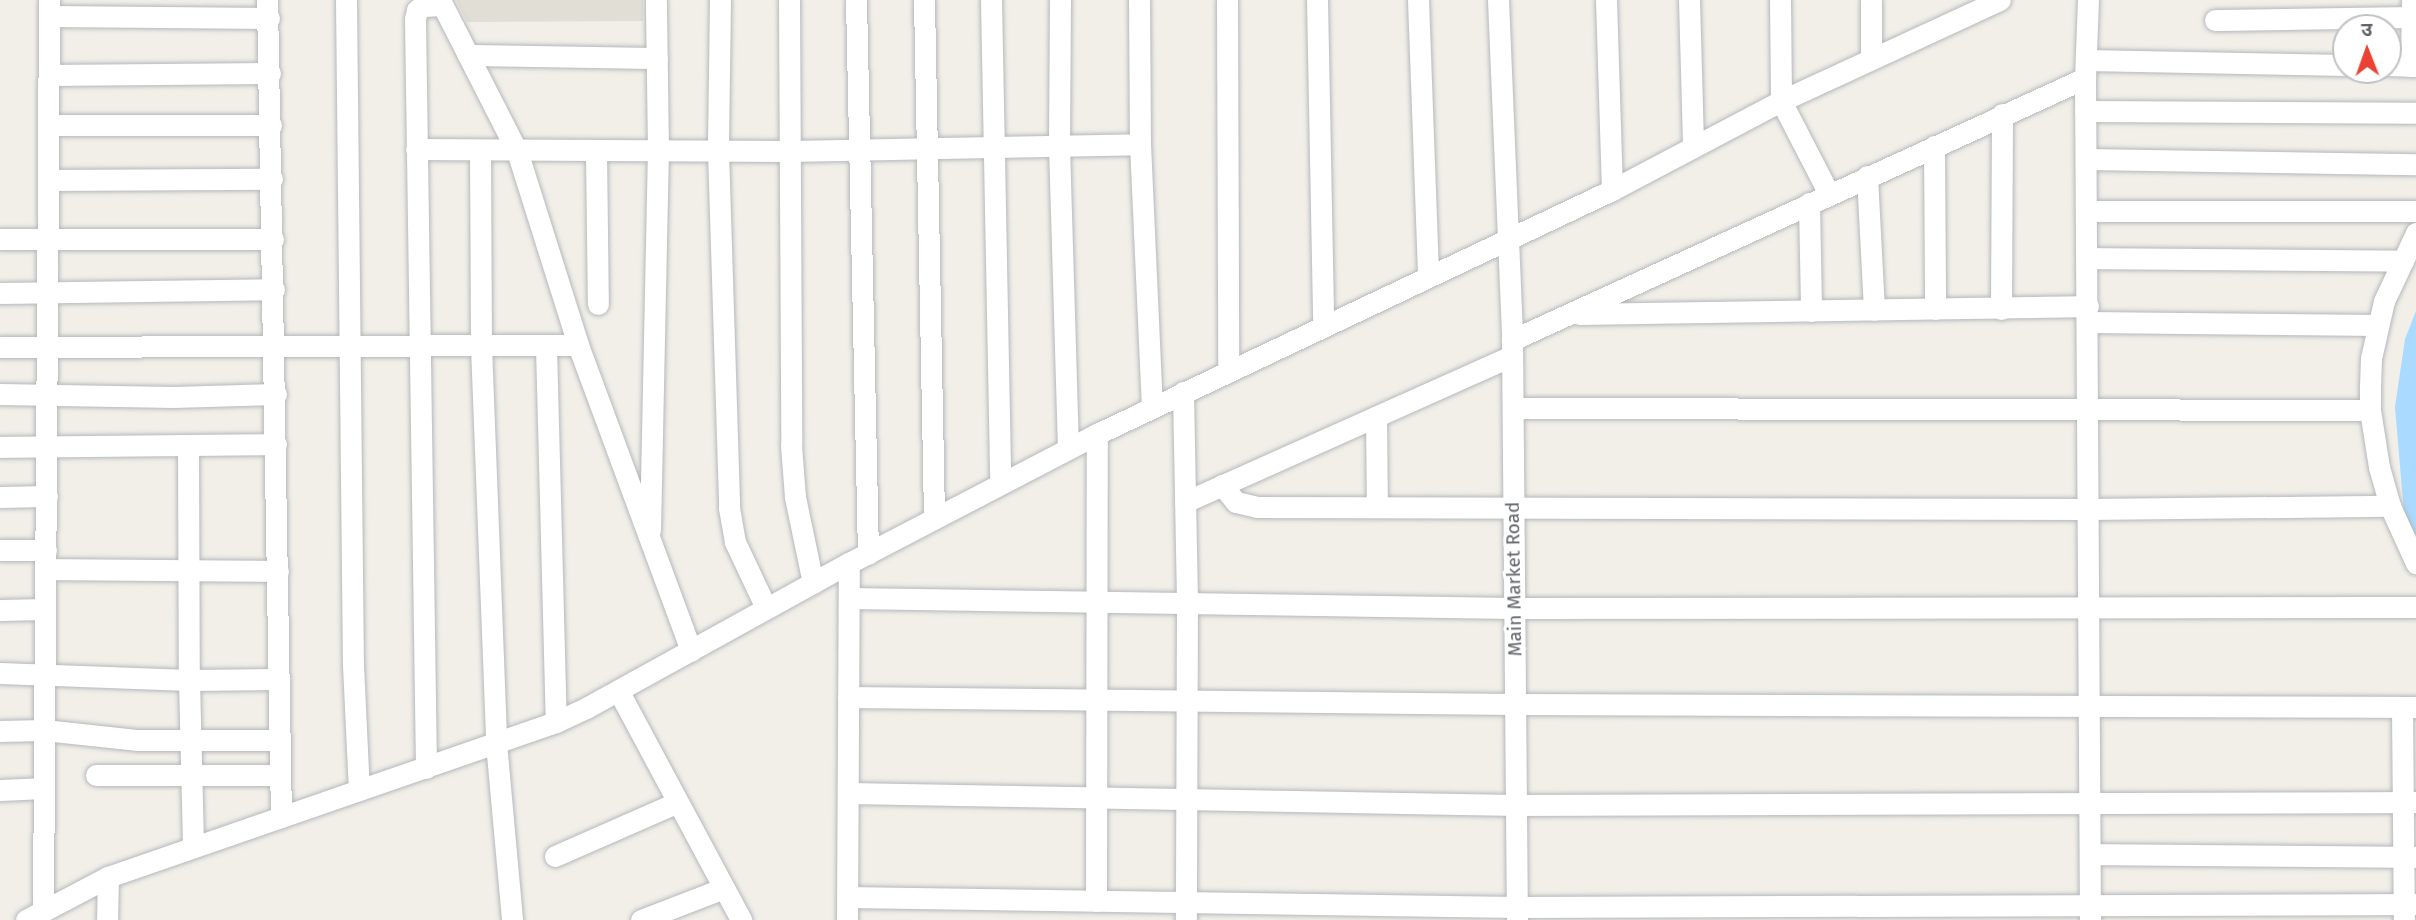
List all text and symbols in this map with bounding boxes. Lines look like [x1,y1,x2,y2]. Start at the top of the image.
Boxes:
north arrow [2332,14,2402,84]
text: उ [2361,18,2372,41]
street label: Main Market Road [1501,501,1527,657]

